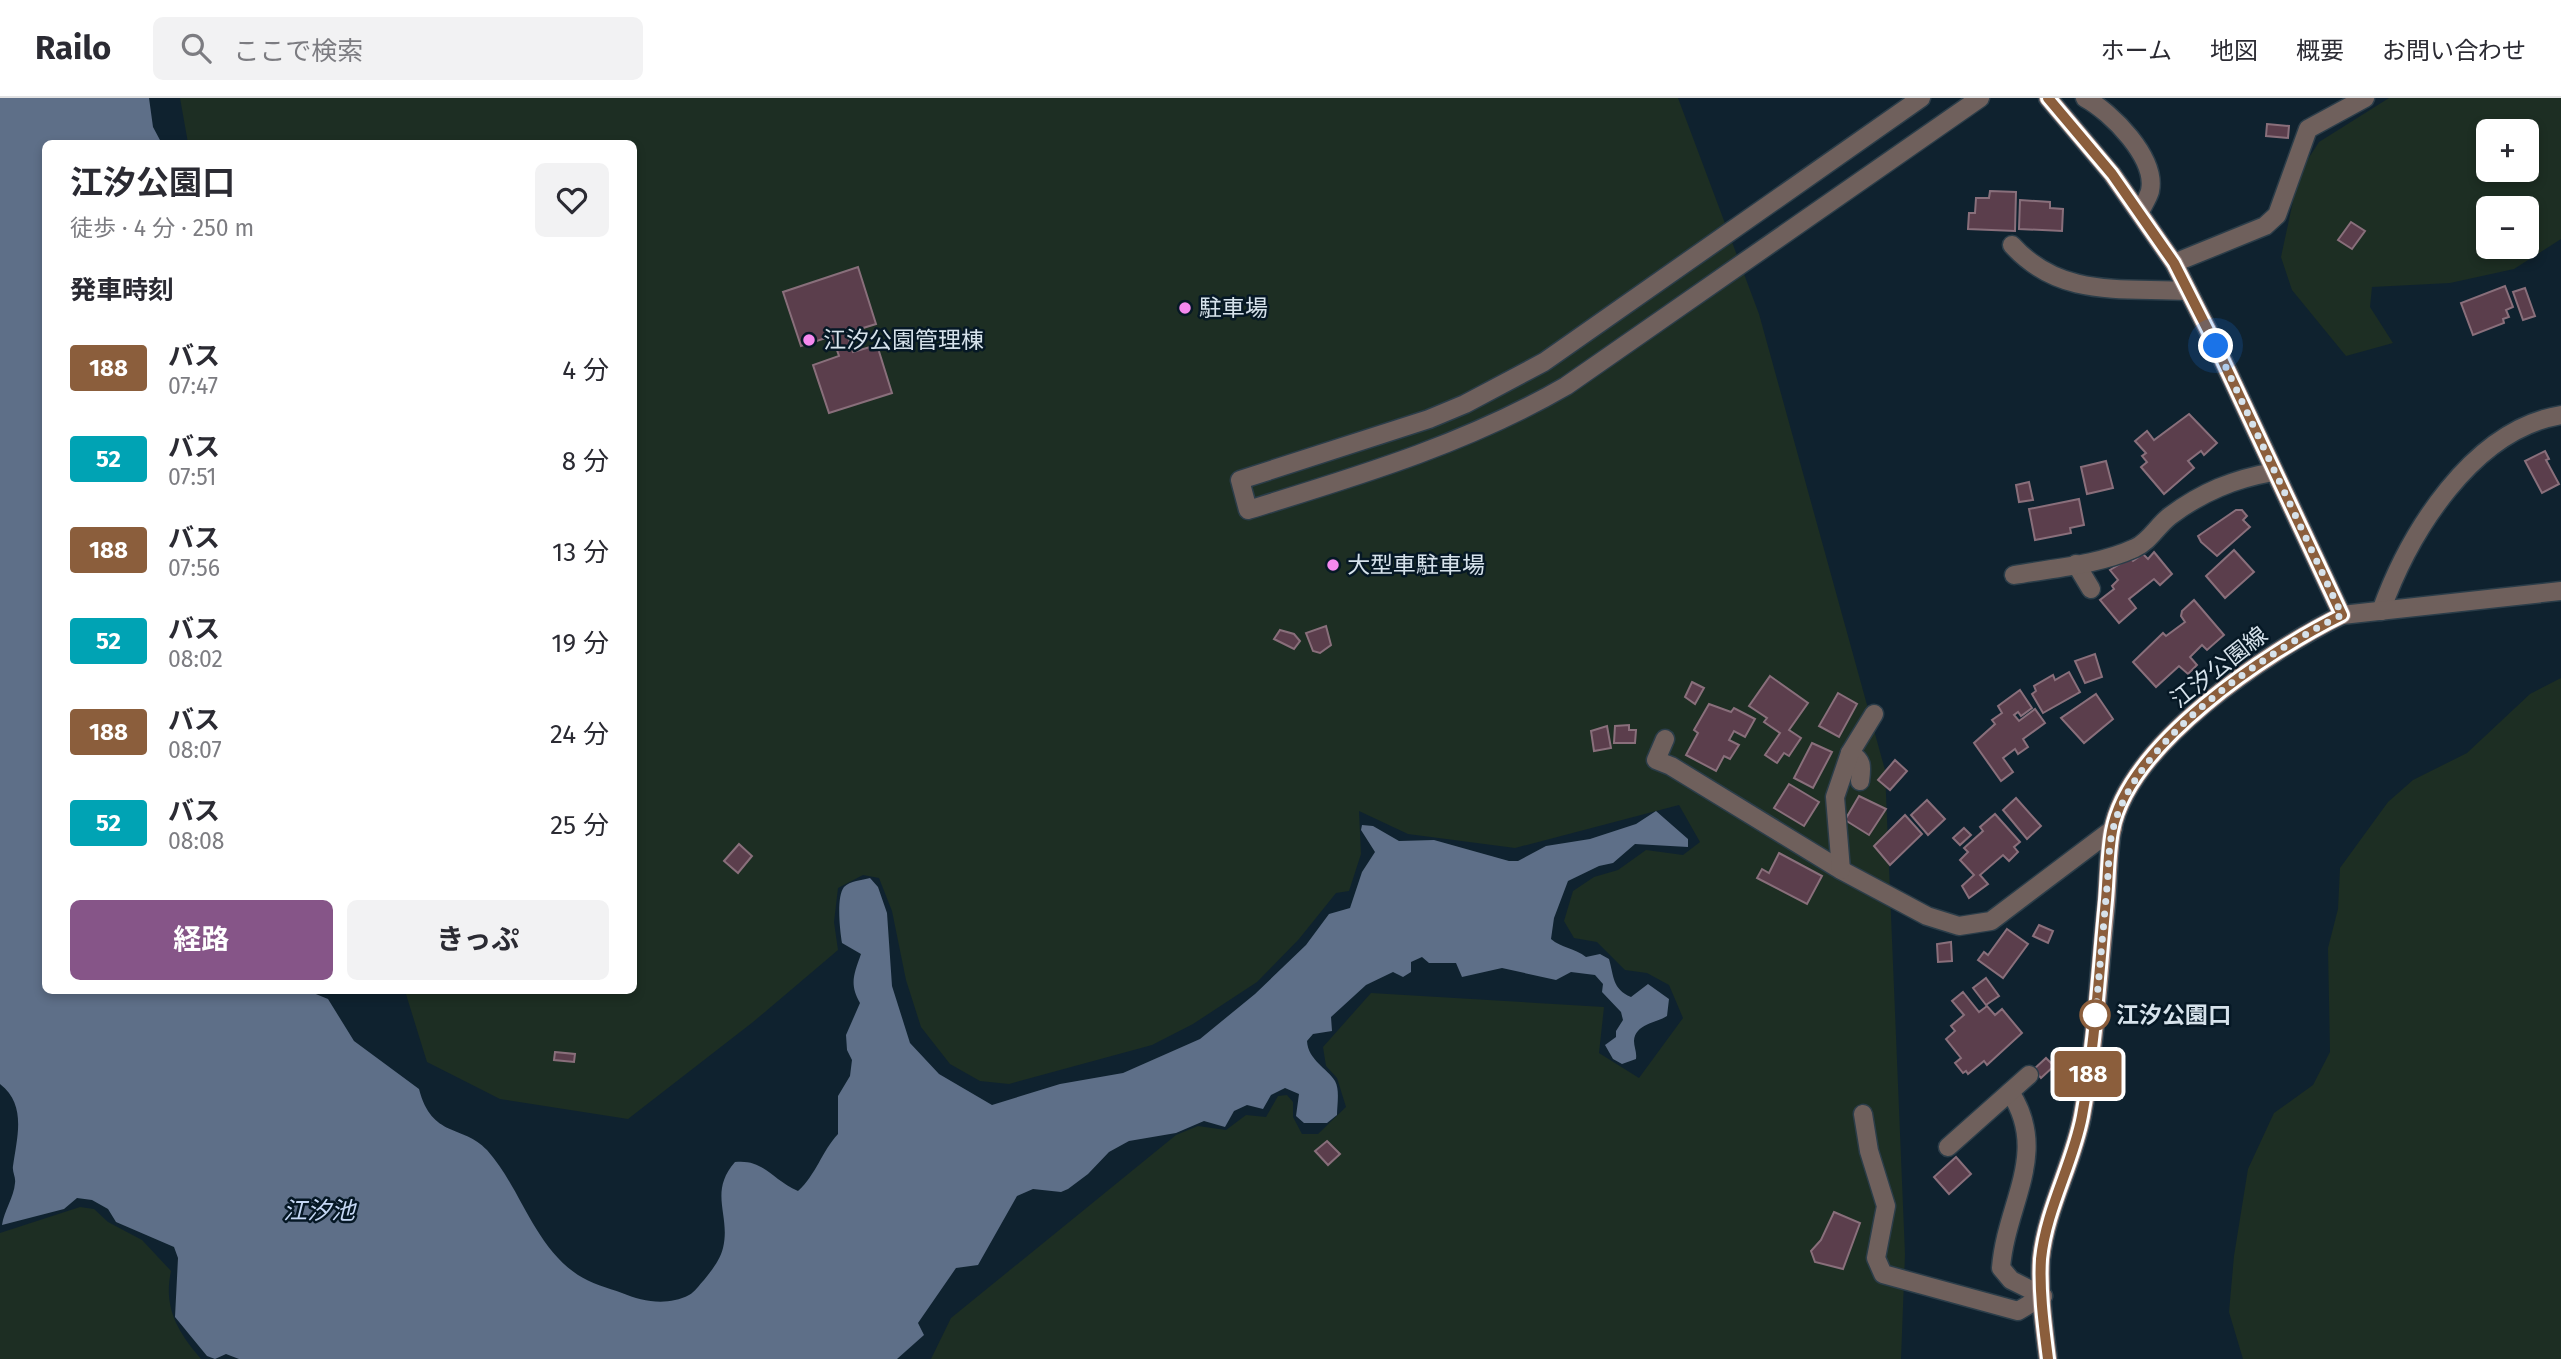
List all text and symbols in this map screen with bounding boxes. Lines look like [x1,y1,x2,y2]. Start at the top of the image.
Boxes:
search box [153,17,643,80]
text: Railo [35,28,111,68]
icon: search [177,29,215,67]
text: ここで検索 [233,36,363,67]
text: ホーム [2101,37,2172,65]
text: 地図 [2210,37,2258,65]
text: 概要 [2296,37,2344,65]
text: お問い合わせ [2382,37,2526,65]
map controls [2476,119,2539,259]
button: + [2476,119,2539,182]
text: 江汐公園口 [70,163,235,203]
button: heart [535,163,609,237]
button: − [2476,196,2539,259]
text: 徒歩 · 4 分 · 250 m [70,214,254,242]
text: 発車時刻 [70,275,174,306]
place label: 駐車場 [1199,294,1268,322]
marker: 駐車場 [1177,300,1193,316]
place label: 江汐公園管理棟 [823,326,984,354]
your location [2198,328,2233,363]
marker: 江汐公園管理棟 [801,332,817,348]
text: バス [168,341,220,372]
text: 188 [89,354,128,382]
text: 4 分 [562,355,609,386]
text: 07:47 [168,372,218,400]
text: バス [168,432,220,463]
text: 52 [96,445,121,473]
text: 8 分 [562,446,609,477]
text: 07:51 [168,463,217,491]
text: バス [168,523,220,554]
text: 188 [89,536,128,564]
text: 13 分 [552,537,609,568]
place label: 大型車駐車場 [1347,551,1485,579]
text: 07:56 [168,554,220,582]
marker: 大型車駐車場 [1325,557,1341,573]
text: バス [168,614,220,645]
street label: 江汐公園線 [2165,621,2273,713]
text: 52 [96,627,121,655]
text: 19 分 [551,628,609,659]
text: 08:02 [168,645,223,673]
text: バス [168,705,220,736]
text: 188 [89,718,128,746]
text: 24 分 [550,719,609,750]
text: 08:07 [168,736,222,764]
text: バス [168,796,220,827]
text: 52 [96,809,121,837]
text: 25 分 [550,810,609,841]
text: 08:08 [168,827,225,855]
button: 経路 [70,900,333,980]
button: きっぷ [347,900,609,980]
marker: 江汐公園口 [2080,1000,2110,1030]
place label: 江汐公園口 [2116,1001,2231,1029]
line badge: 188 [2048,1051,2128,1097]
text: 188 [2068,1060,2108,1088]
water label: 江汐池 [283,1197,357,1225]

